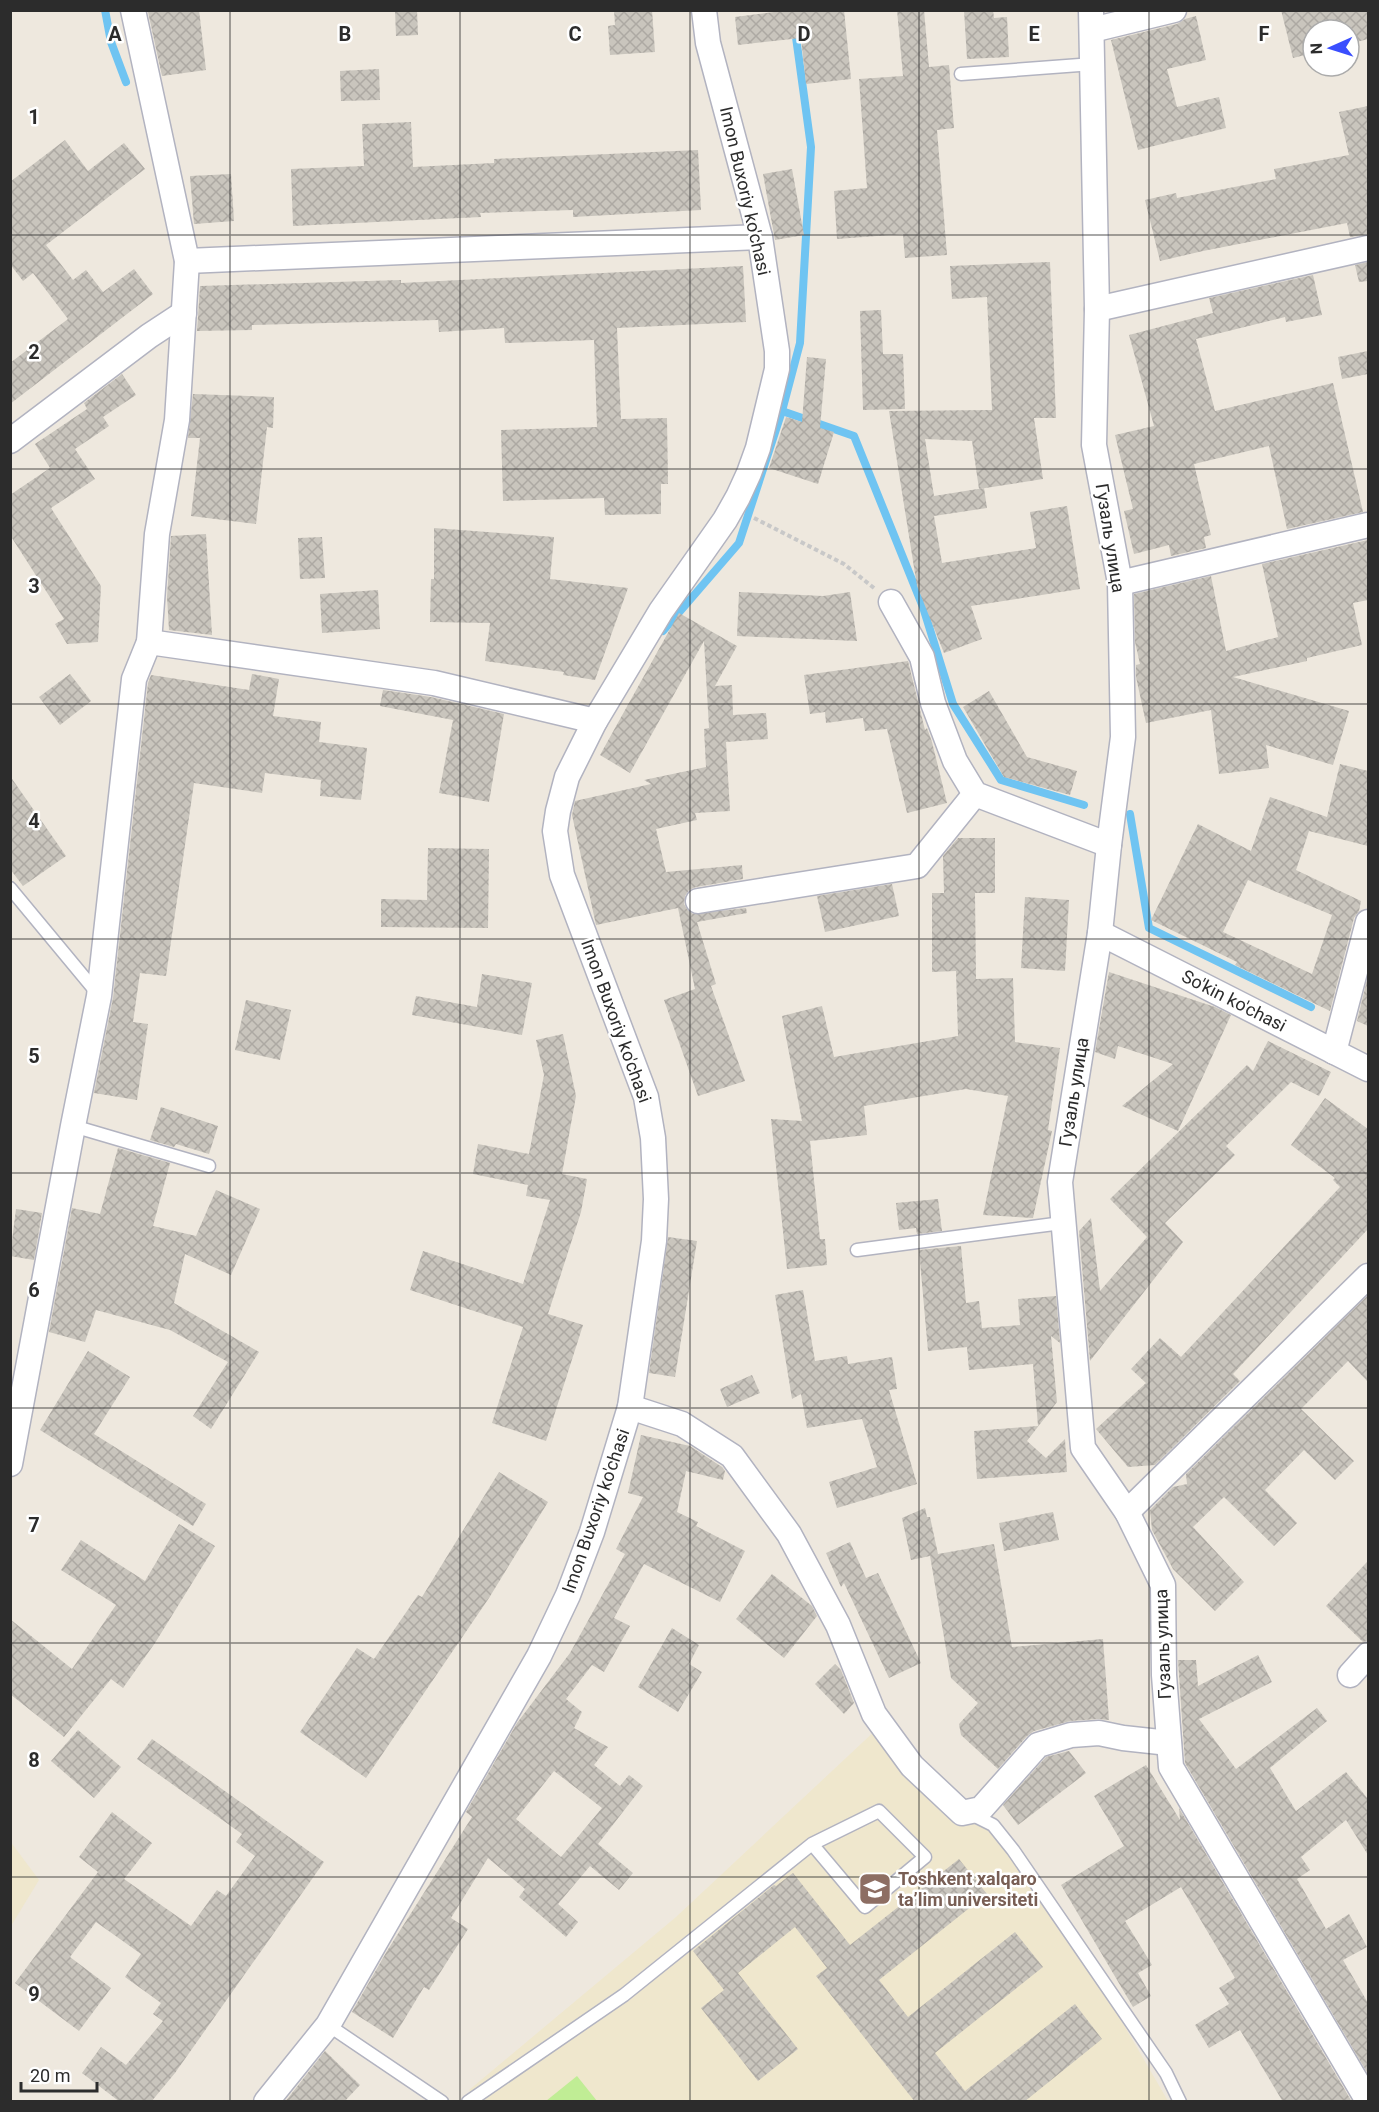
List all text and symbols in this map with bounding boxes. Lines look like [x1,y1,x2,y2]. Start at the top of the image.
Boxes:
north arrow [1301,18,1361,78]
text: A [108,22,122,46]
text: B [339,22,351,46]
text: C [568,22,582,46]
text: D [798,22,811,46]
text: E [1028,22,1040,46]
text: F [1259,22,1270,46]
text: N [1307,43,1326,55]
street label: Imon Buxoriy ko'chasi [716,104,775,277]
text: 1 [28,105,40,129]
text: 2 [28,340,40,364]
street label: Гузаль улица [1091,482,1129,594]
text: 3 [28,574,40,598]
text: 4 [28,809,40,833]
street label: Imon Buxoriy ko'chasi [577,936,656,1106]
street label: So'kin ko'chasi [1178,965,1290,1036]
street label: Гузаль улица [1055,1036,1093,1148]
text: 5 [28,1044,40,1068]
text: 6 [28,1278,40,1302]
street label: Imon Buxoriy ko'chasi [558,1426,634,1596]
text: 7 [28,1513,40,1537]
street label: Гузаль улица [1150,1589,1175,1699]
text: 8 [28,1748,40,1772]
place label: Toshkent xalqaro ta’lim universiteti [898,1868,1038,1910]
school or university icon: Toshkent xalqaro ta’lim universiteti [857,1871,893,1907]
text: 9 [28,1982,40,2006]
scale bar [21,2055,98,2093]
text: 20 m [30,2065,70,2086]

